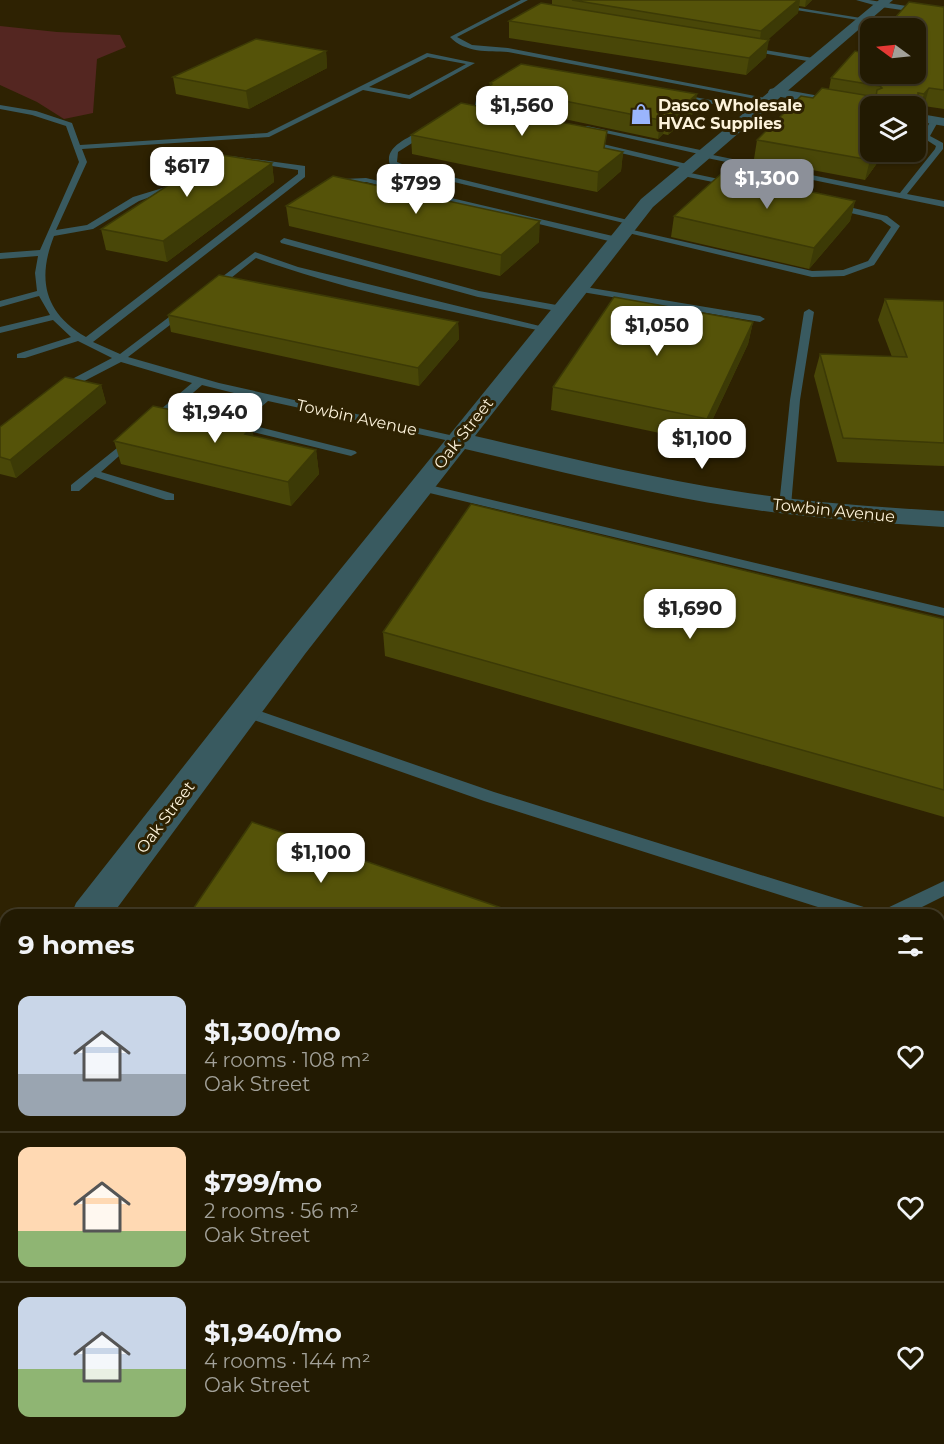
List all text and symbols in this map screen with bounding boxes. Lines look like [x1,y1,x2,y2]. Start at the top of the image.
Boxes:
north arrow [860,18,926,84]
map controls [860,18,926,162]
pin: $1,560 [473,86,571,137]
text: $1,560 [490,93,554,117]
place label: Dasco Wholesale HVAC Supplies [658,96,802,133]
button: layers [860,96,926,162]
shop icon: Dasco Wholesale HVAC Supplies [629,102,653,126]
pin: $617 [151,147,223,198]
text: $617 [164,154,210,178]
pin: $1,300 [718,159,816,210]
pin: $799 [380,164,452,215]
text: $1,300 [735,166,799,190]
text: $799 [391,171,441,195]
pin: $1,050 [608,306,706,357]
text: $1,050 [625,313,689,337]
pin: $1,940 [166,393,264,444]
street label: Oak Street [430,394,497,473]
street label: Towbin Avenue [295,395,419,440]
text: $1,940 [182,400,248,424]
pin: $1,100 [653,419,751,470]
text: $1,100 [672,426,732,450]
street label: Towbin Avenue [772,495,896,526]
pin: $1,690 [641,589,739,640]
text: $1,690 [658,596,722,620]
street label: Oak Street [132,777,199,857]
pin: $1,100 [272,833,370,884]
text: $1,100 [291,840,351,864]
text: 9 homes [18,929,135,961]
icon: filters [894,929,927,962]
text: $1,300/mo [204,1016,341,1048]
icon: home [66,1020,138,1092]
icon: heart [894,1040,927,1073]
text: 4 rooms · 108 m² [204,1048,370,1072]
text: Oak Street [204,1072,310,1096]
text: $799/mo [204,1167,322,1199]
icon: home [66,1171,138,1243]
icon: heart [894,1191,927,1224]
text: 2 rooms · 56 m² [204,1199,359,1223]
text: Oak Street [204,1223,310,1247]
text: $1,940/mo [204,1317,342,1349]
icon: home [66,1321,138,1393]
icon: heart [894,1341,927,1374]
text: 4 rooms · 144 m² [204,1349,371,1373]
text: Oak Street [204,1373,310,1397]

